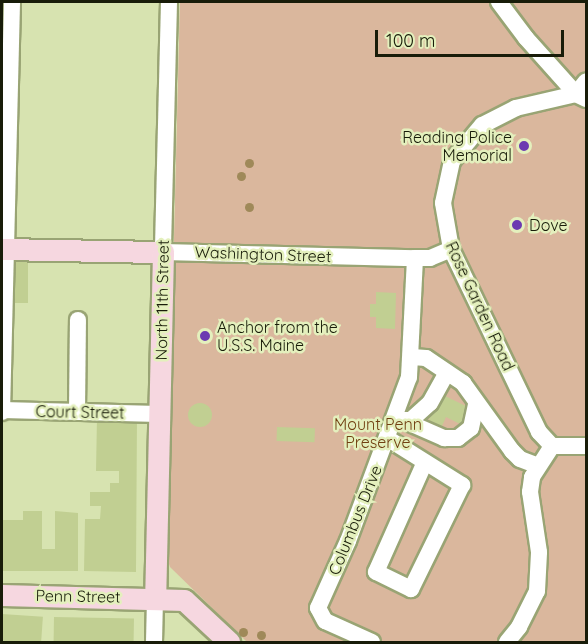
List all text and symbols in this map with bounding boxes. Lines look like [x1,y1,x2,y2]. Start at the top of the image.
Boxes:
scale bar [378,18,567,56]
text: 100 m [386,29,435,52]
place label: Reading Police Memorial [402,127,512,165]
marker: Reading Police Memorial [517,139,531,153]
place label: Dove [529,215,568,235]
marker: Dove [510,218,524,232]
street label: Rose Garden Road [442,238,518,374]
street label: North 11th Street [151,239,173,361]
street label: Washington Street [194,242,332,266]
place label: Anchor from the U.S.S. Maine [217,317,338,355]
marker: Anchor from the U.S.S. Maine [198,329,212,343]
street label: Court Street [35,402,125,422]
park label: Mount Penn Preserve [334,414,422,452]
street label: Columbus Drive [324,462,386,578]
street label: Penn Street [35,586,121,606]

